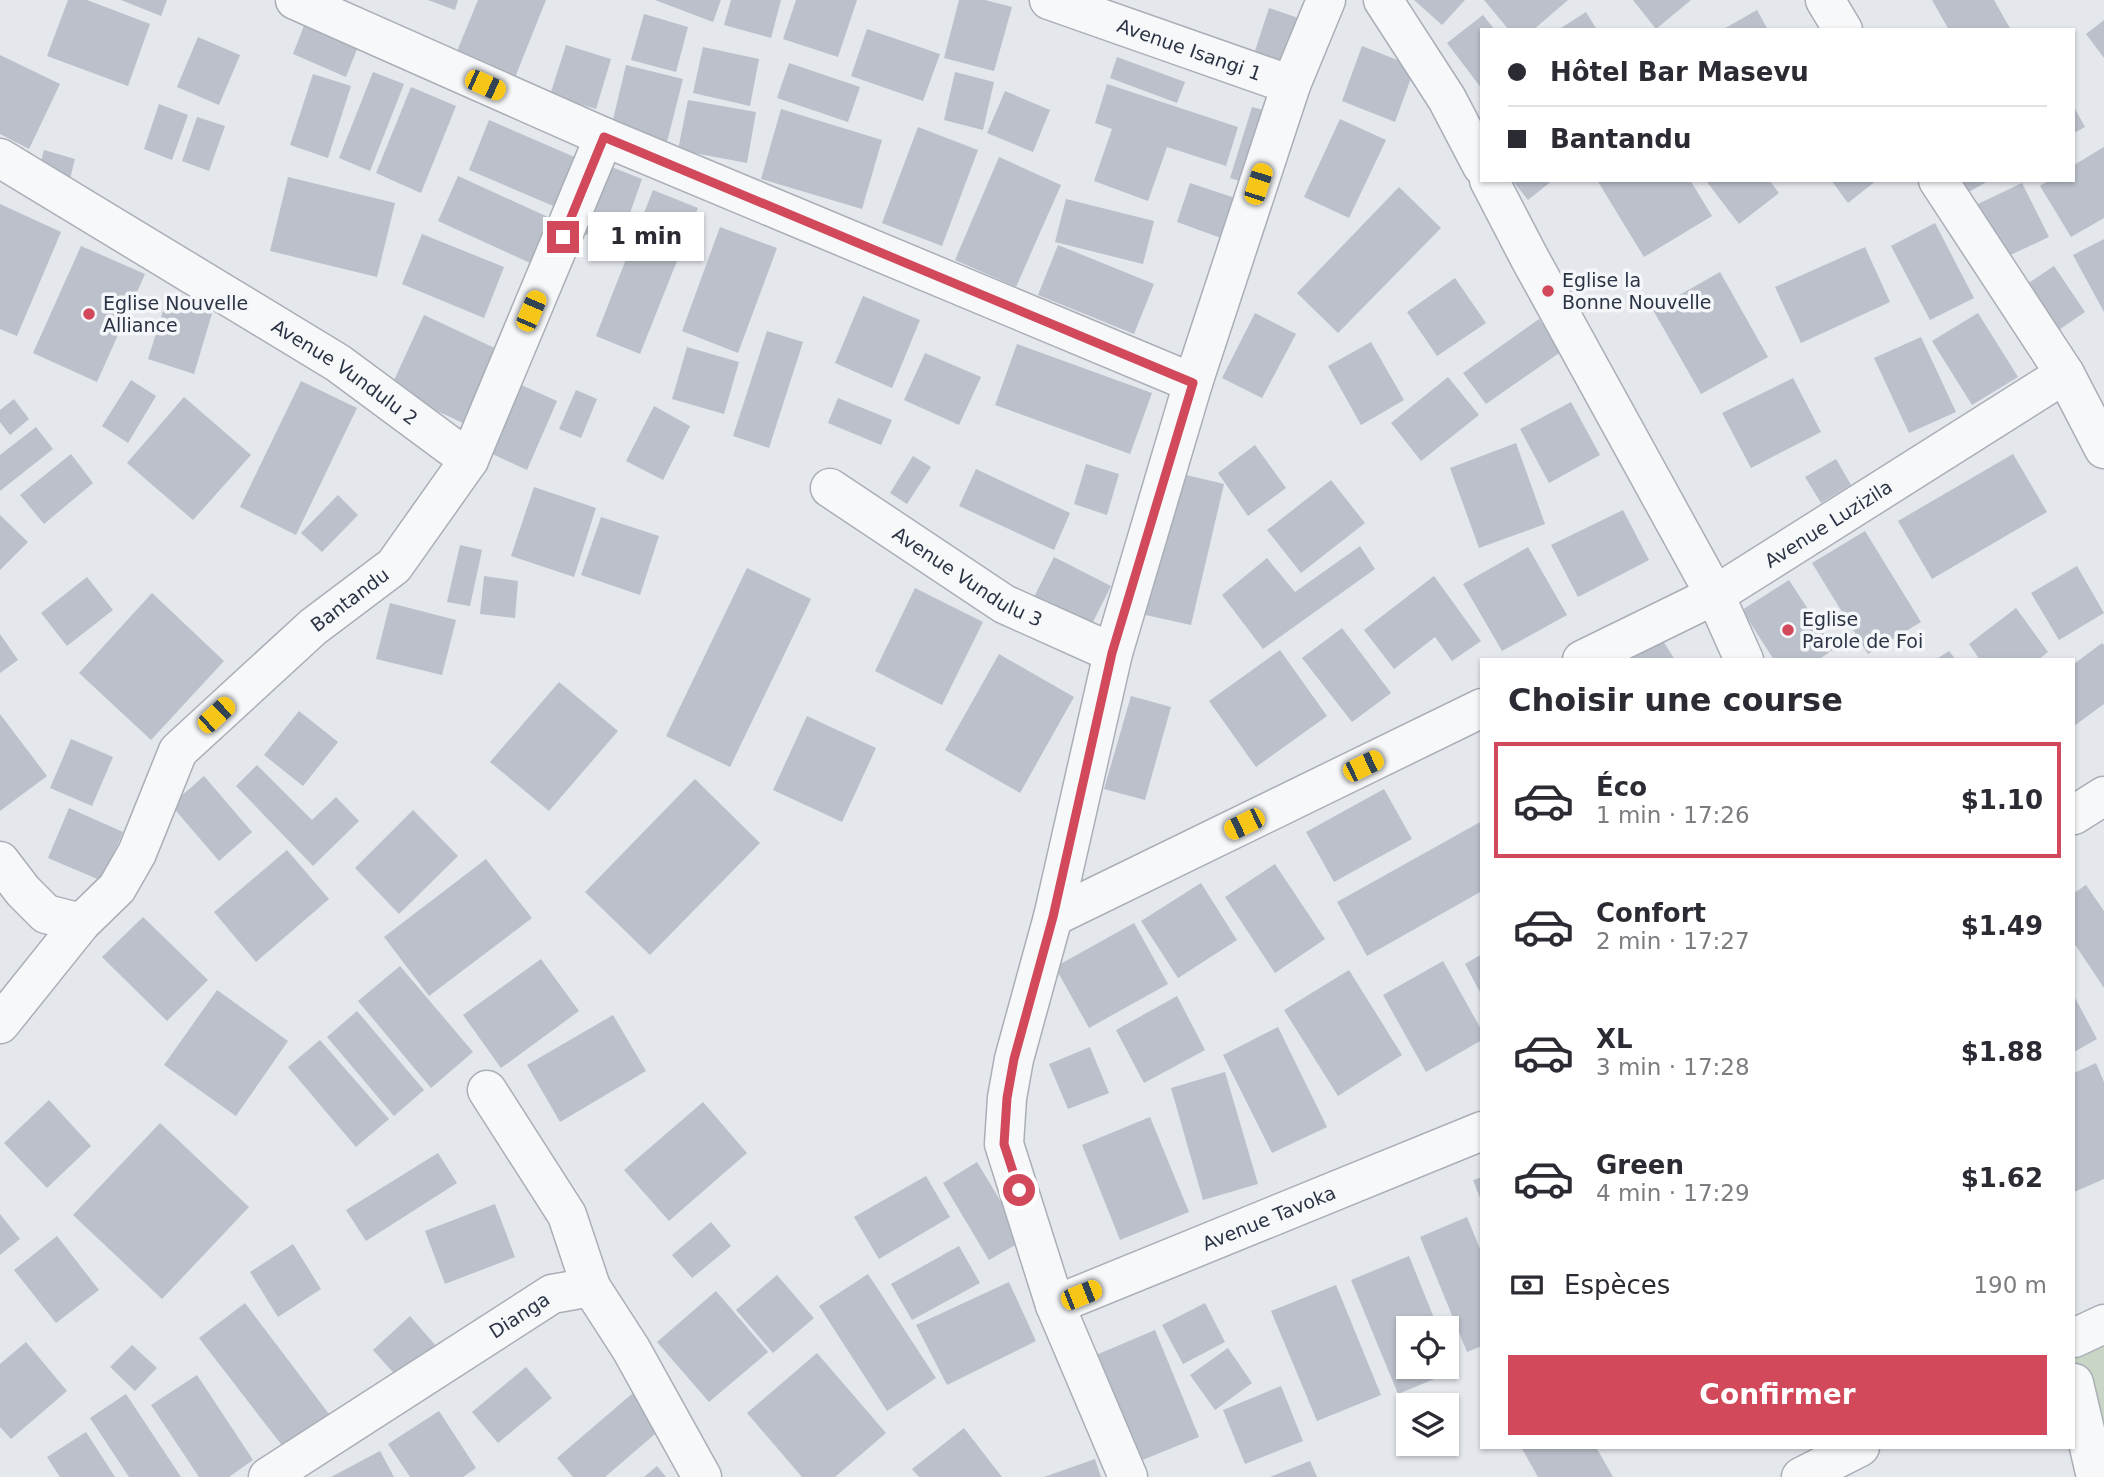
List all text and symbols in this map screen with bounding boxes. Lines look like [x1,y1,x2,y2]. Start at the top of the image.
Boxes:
street label: Avenue Isangi 1 [1115,14,1265,85]
text: Hôtel Bar Masevu [1550,57,1809,87]
car [462,67,509,103]
text: Bantandu [1550,124,1691,154]
car [1242,161,1275,207]
callout: 1 min [588,212,703,262]
route end [547,221,579,253]
text: 1 min [610,223,682,249]
place label: Eglise la Bonne Nouvelle [1562,269,1712,313]
marker: Eglise la Bonne Nouvelle [1540,283,1556,299]
car [514,288,549,334]
place label: Eglise Nouvelle Alliance [103,292,248,336]
marker: Eglise Nouvelle Alliance [81,306,97,322]
street label: Avenue Vundulu 2 [268,315,422,429]
street label: Avenue Luzizila [1760,475,1896,572]
street label: Avenue Vundulu 3 [889,522,1046,631]
street label: Bantandu [306,563,393,636]
place label: Eglise Parole de Foi [1802,608,1923,652]
marker: Eglise Parole de Foi [1780,622,1796,638]
text: Choisir une course [1508,681,1843,719]
car [194,693,239,737]
car [1340,747,1387,785]
icon: car [1512,769,1575,832]
text: Éco [1596,772,1647,802]
text: $1.10 [1961,785,2043,815]
text: 1 min · 17:26 [1596,802,1750,828]
car [1221,805,1268,843]
icon: car [1512,895,1575,958]
text: Confort [1596,898,1706,928]
text: $1.49 [1961,911,2043,941]
text: 2 min · 17:27 [1596,928,1750,954]
icon: car [1512,1021,1575,1084]
text: XL [1596,1024,1633,1054]
text: $1.88 [1961,1037,2043,1067]
text: 3 min · 17:28 [1596,1054,1750,1080]
icon: car [1512,1147,1575,1210]
text: Green [1596,1150,1684,1180]
text: $1.62 [1961,1163,2043,1193]
route start [1003,1174,1035,1206]
text: 4 min · 17:29 [1596,1180,1750,1206]
street label: Avenue Tavoka [1199,1181,1339,1255]
icon: cash [1508,1266,1546,1304]
text: Espèces [1564,1270,1670,1300]
text: 190 m [1973,1272,2047,1298]
car [1058,1277,1105,1313]
street label: Dianga [485,1288,554,1343]
map controls [1396,1316,1459,1456]
button: locate [1396,1316,1459,1379]
button: Confirmer [1508,1355,2047,1435]
button: layers [1396,1393,1459,1456]

